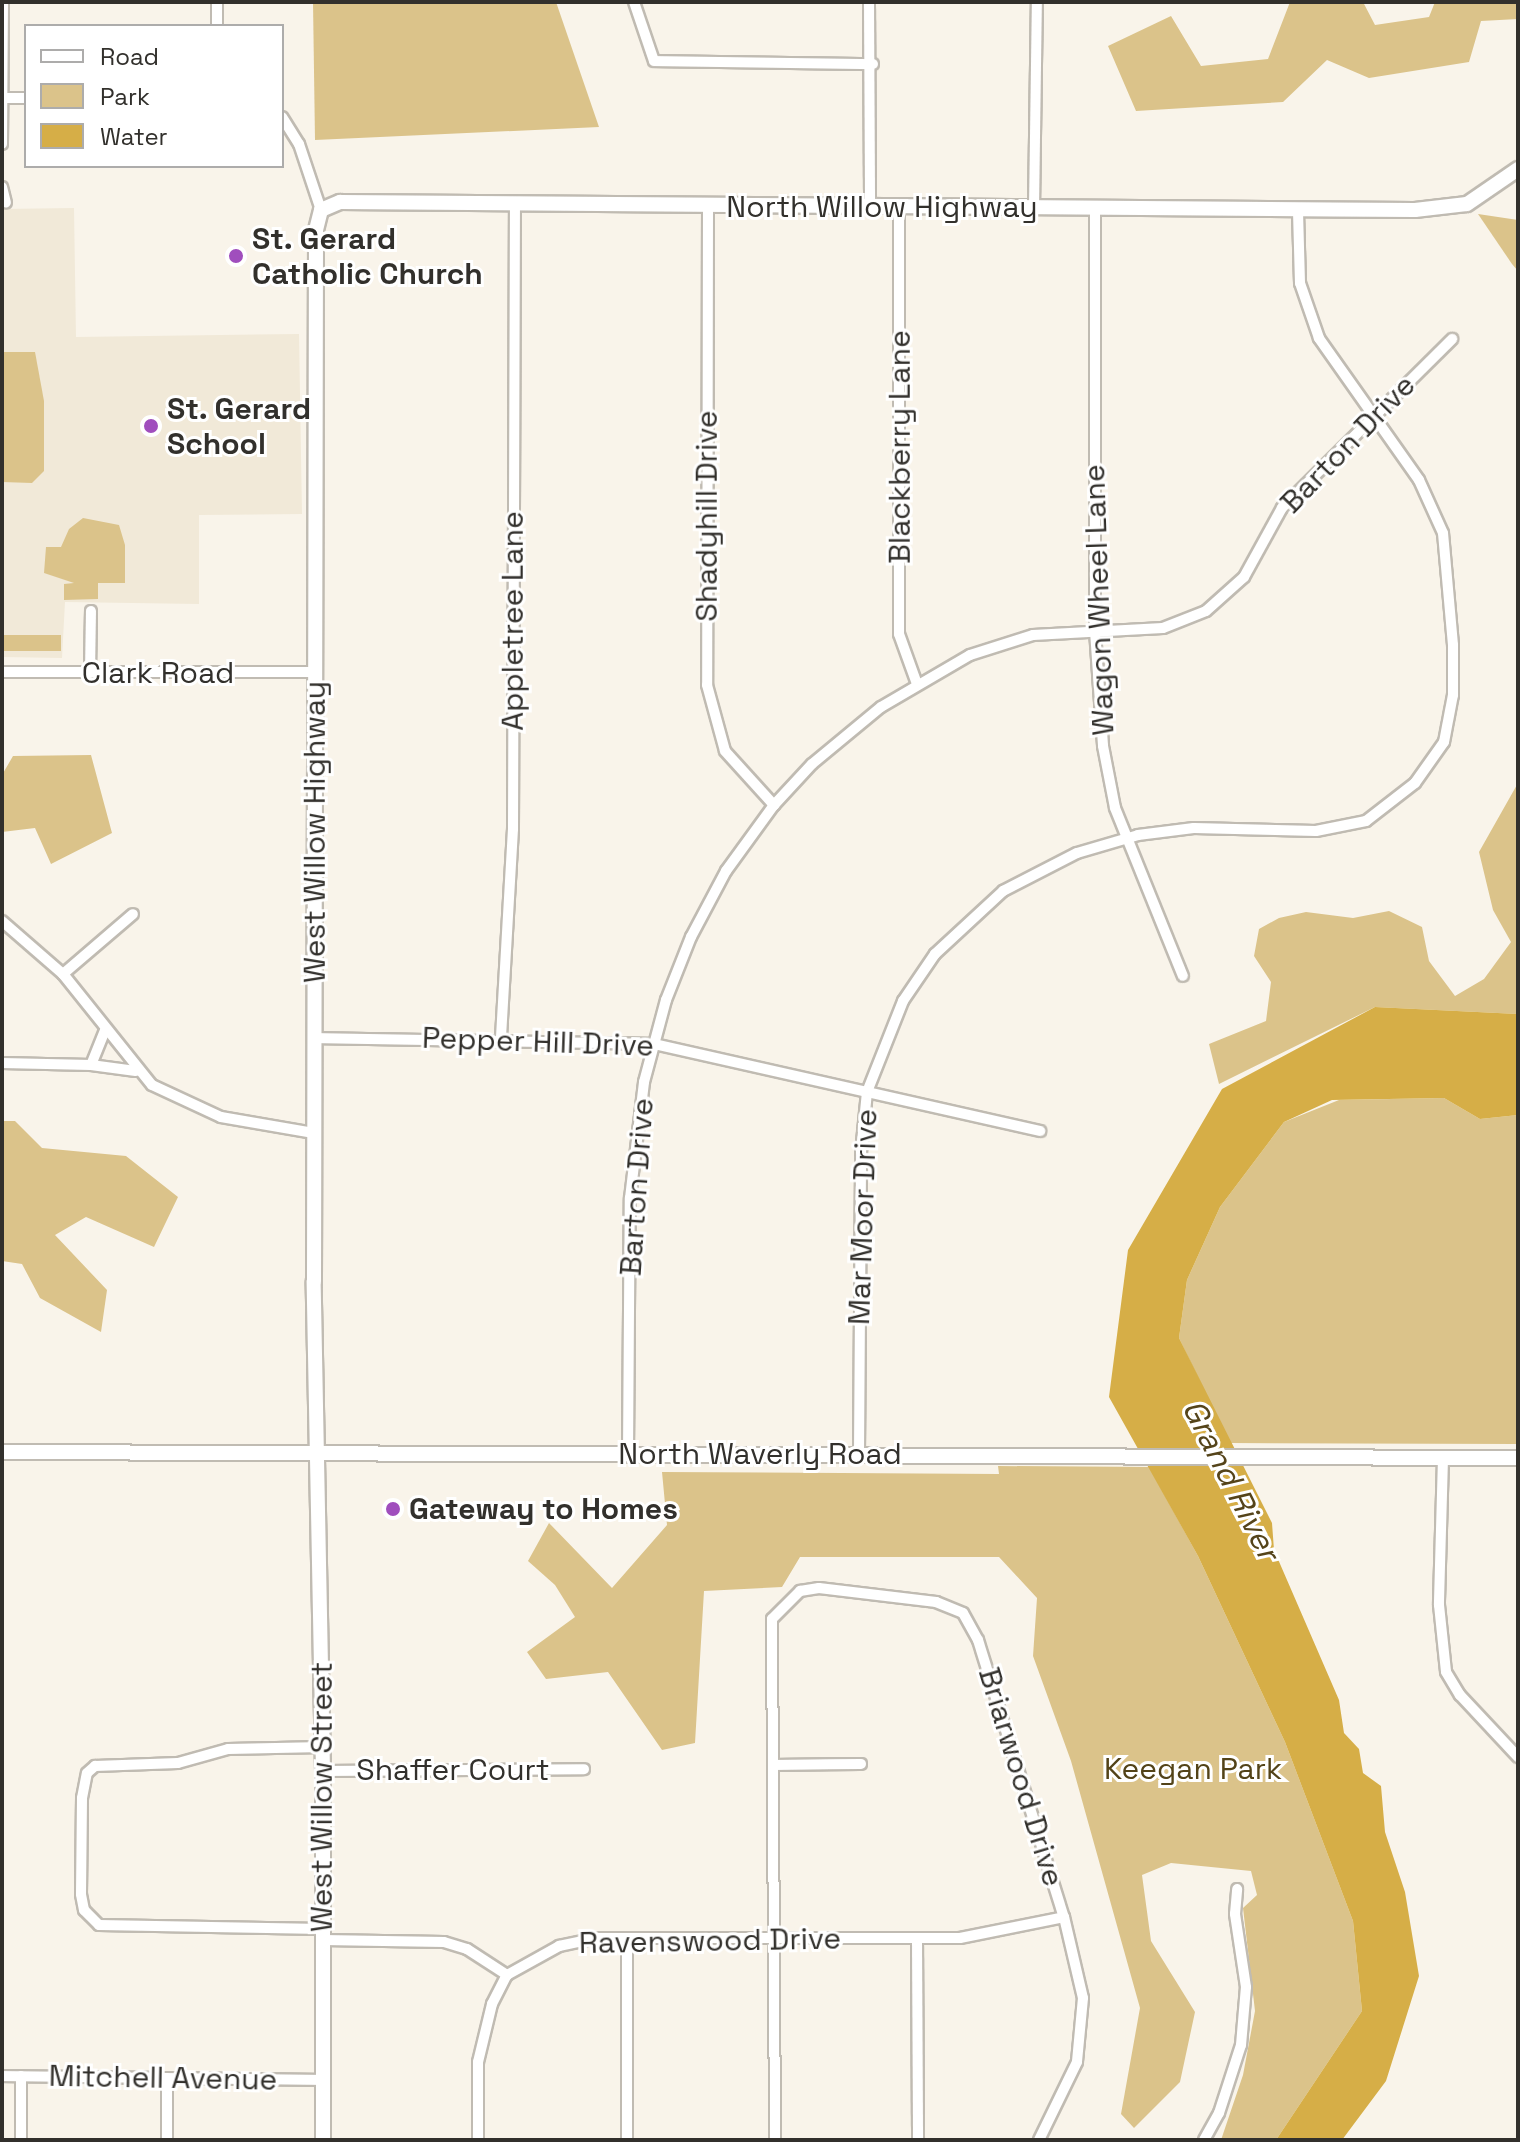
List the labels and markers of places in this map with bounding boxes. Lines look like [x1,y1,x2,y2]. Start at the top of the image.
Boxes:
place label: St. Gerard Catholic Church [252,221,483,292]
marker: St. Gerard Catholic Church [227,247,245,265]
place label: St. Gerard School [167,391,312,462]
marker: St. Gerard School [142,417,160,435]
place label: Gateway to Homes [409,1491,678,1527]
marker: Gateway to Homes [384,1500,402,1518]

